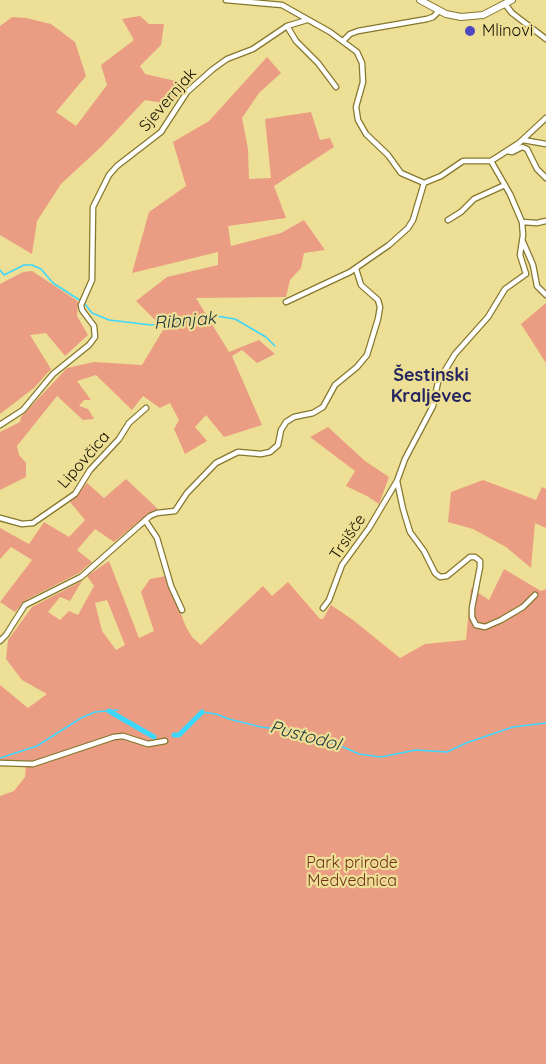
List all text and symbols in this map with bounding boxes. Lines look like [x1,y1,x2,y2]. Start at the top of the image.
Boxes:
place label: Mlinovi [482,21,533,41]
marker: Mlinovi [463,24,477,38]
street label: Sjevernjak [135,64,201,136]
water label: Ribnjak [153,308,217,334]
district label: Šestinski Kraljevec [391,365,471,407]
street label: Lipovčica [54,428,114,492]
street label: Trsišče [326,511,370,563]
water label: Pustodol [267,716,343,756]
park label: Park prirode Medvednica [306,853,398,891]

